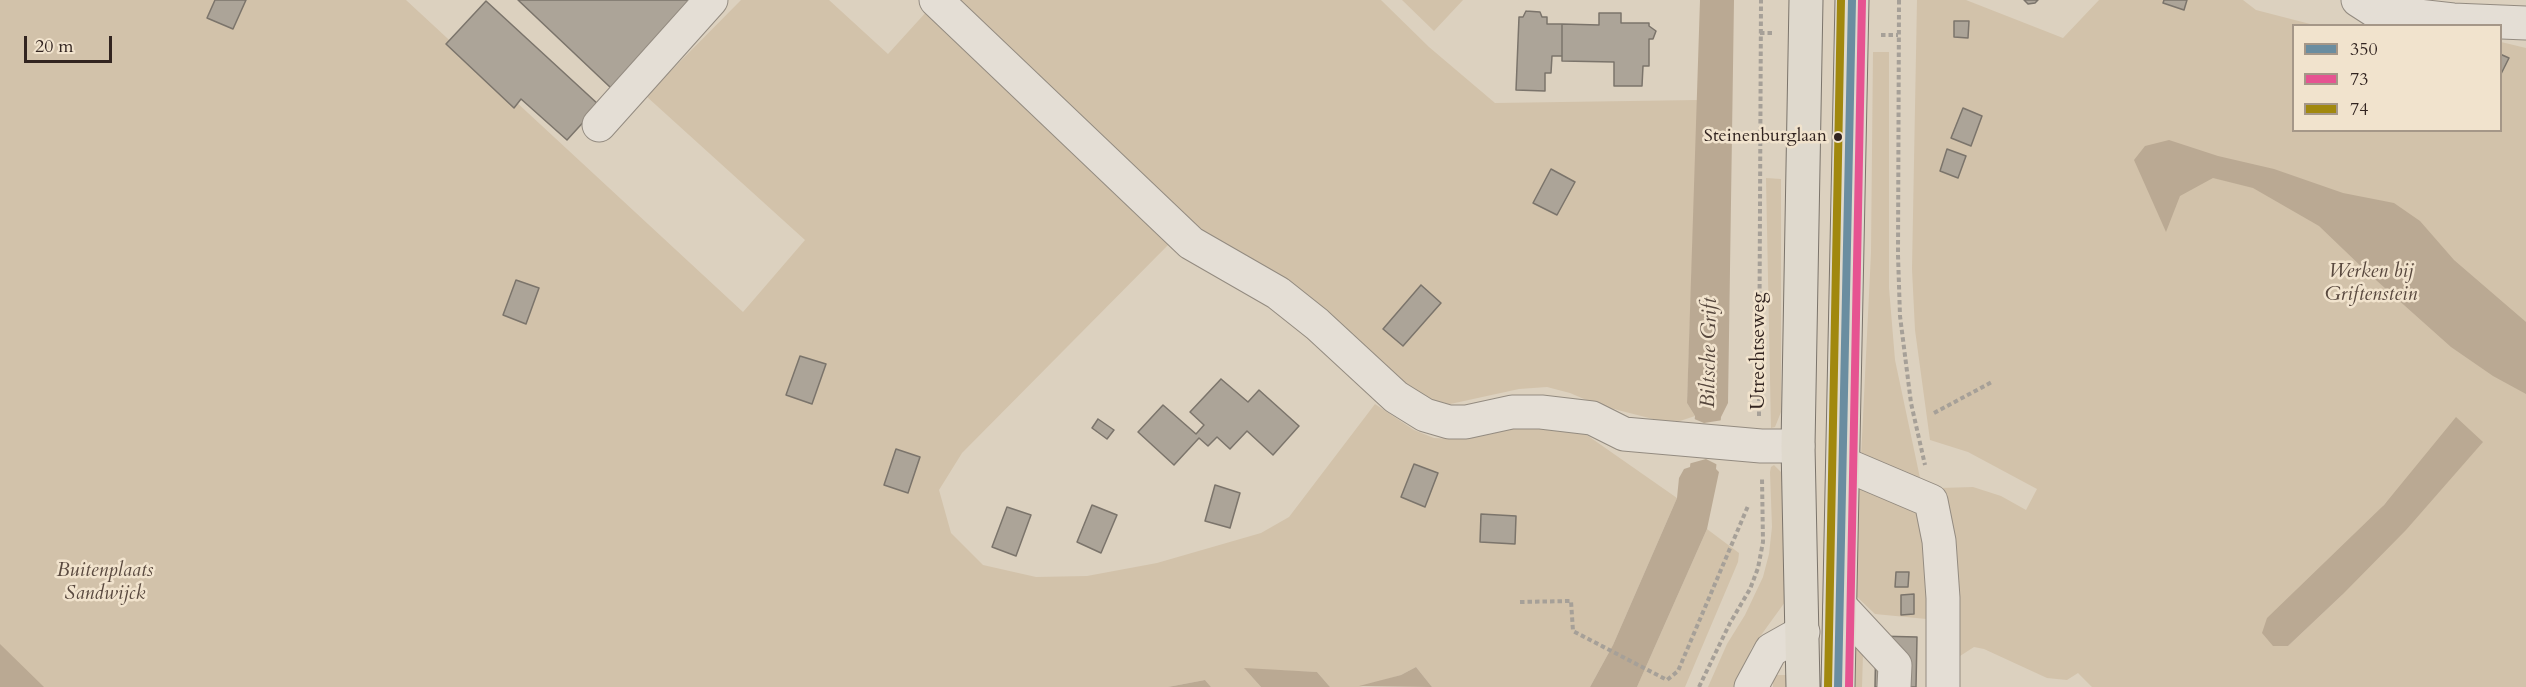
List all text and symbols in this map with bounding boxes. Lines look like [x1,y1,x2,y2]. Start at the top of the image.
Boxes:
scale bar [27,24,116,62]
legend [2292,24,2502,132]
text: 20 m [35,34,74,59]
text: 350 [2350,37,2378,62]
text: 73 [2350,67,2368,92]
text: 74 [2350,97,2368,122]
place label: Steinenburglaan [1704,126,1827,148]
marker: Steinenburglaan [1832,131,1844,143]
park label: Werken bij Griftenstein [2325,260,2417,307]
street label: Utrechtseweg [1747,292,1771,410]
water label: Biltsche Grift [1696,298,1724,408]
park label: Buitenplaats Sandwijck [57,559,153,606]

